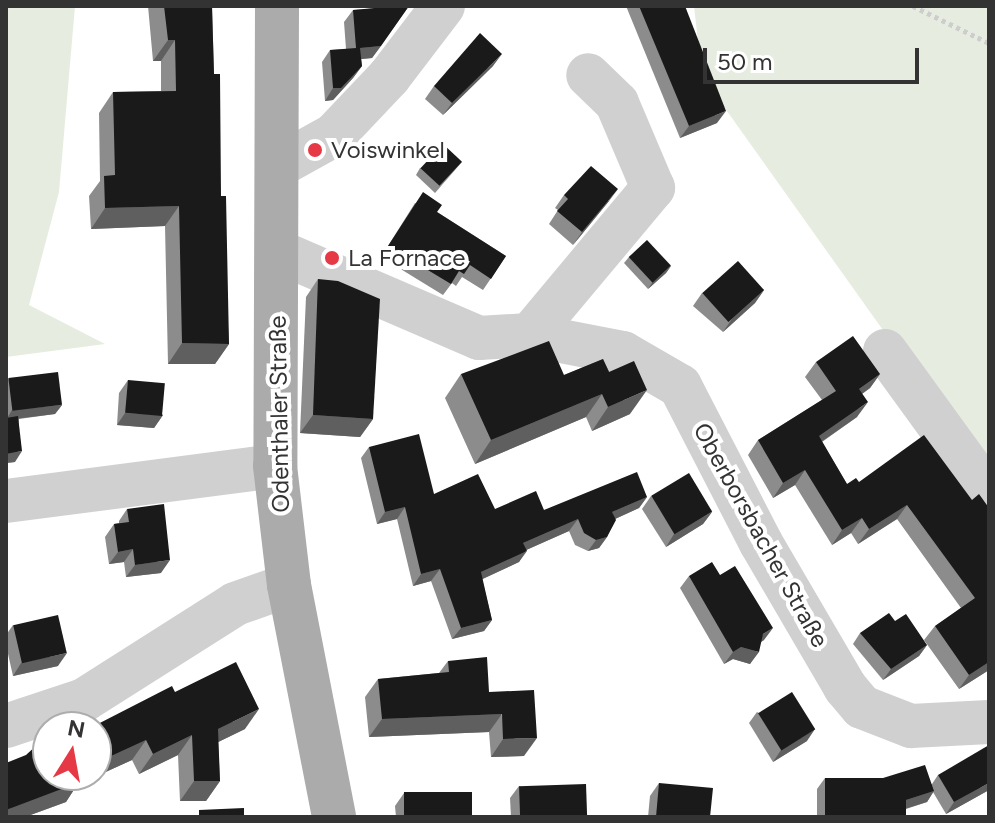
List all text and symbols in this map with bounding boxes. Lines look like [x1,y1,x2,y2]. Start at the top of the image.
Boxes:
scale bar [707,32,923,82]
text: 50 m [717,47,773,76]
place label: Voiswinkel [331,136,445,164]
marker: Voiswinkel [306,141,324,159]
place label: La Fornace [348,244,465,272]
marker: La Fornace [323,249,341,267]
street label: Odenthaler Straße [263,315,295,513]
street label: Oberborsbacher Straße [687,418,835,652]
north arrow [32,711,112,791]
text: N [65,714,87,744]

